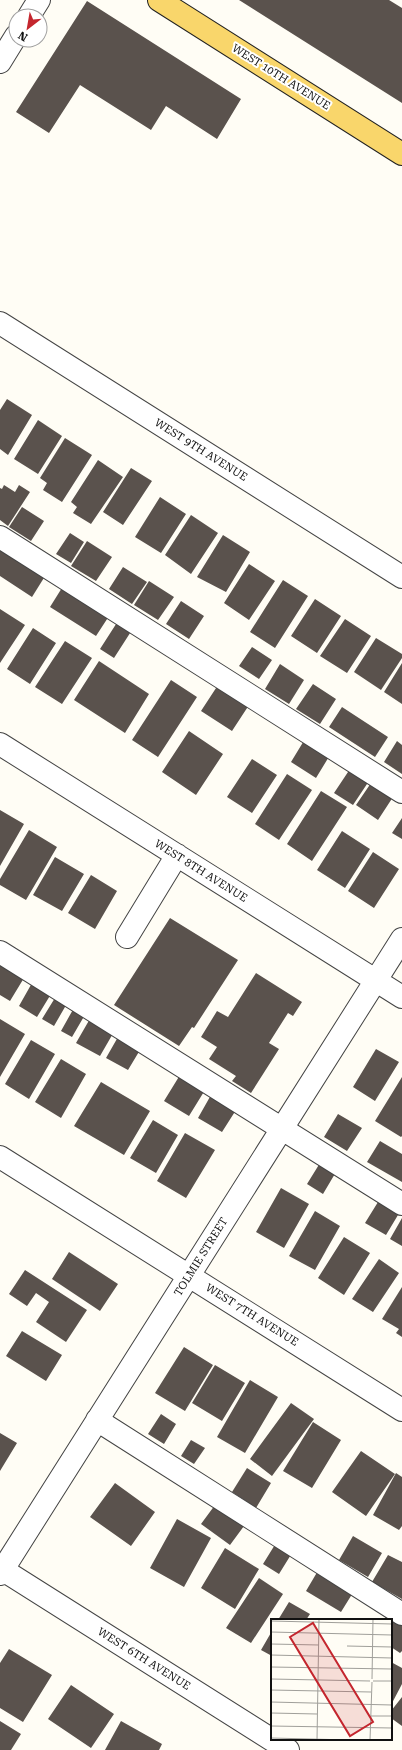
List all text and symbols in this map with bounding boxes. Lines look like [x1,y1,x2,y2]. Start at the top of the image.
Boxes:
north arrow [8,8,48,48]
text: N [16,28,30,44]
street label: WEST 10TH AVENUE [230,41,332,113]
street label: WEST 9TH AVENUE [152,416,250,484]
street label: WEST 8TH AVENUE [152,837,250,905]
street label: TOLMIE STREET [172,1215,230,1299]
street label: WEST 7TH AVENUE [203,1281,301,1349]
inset map [271,1619,392,1740]
street label: WEST 6TH AVENUE [95,1625,193,1693]

